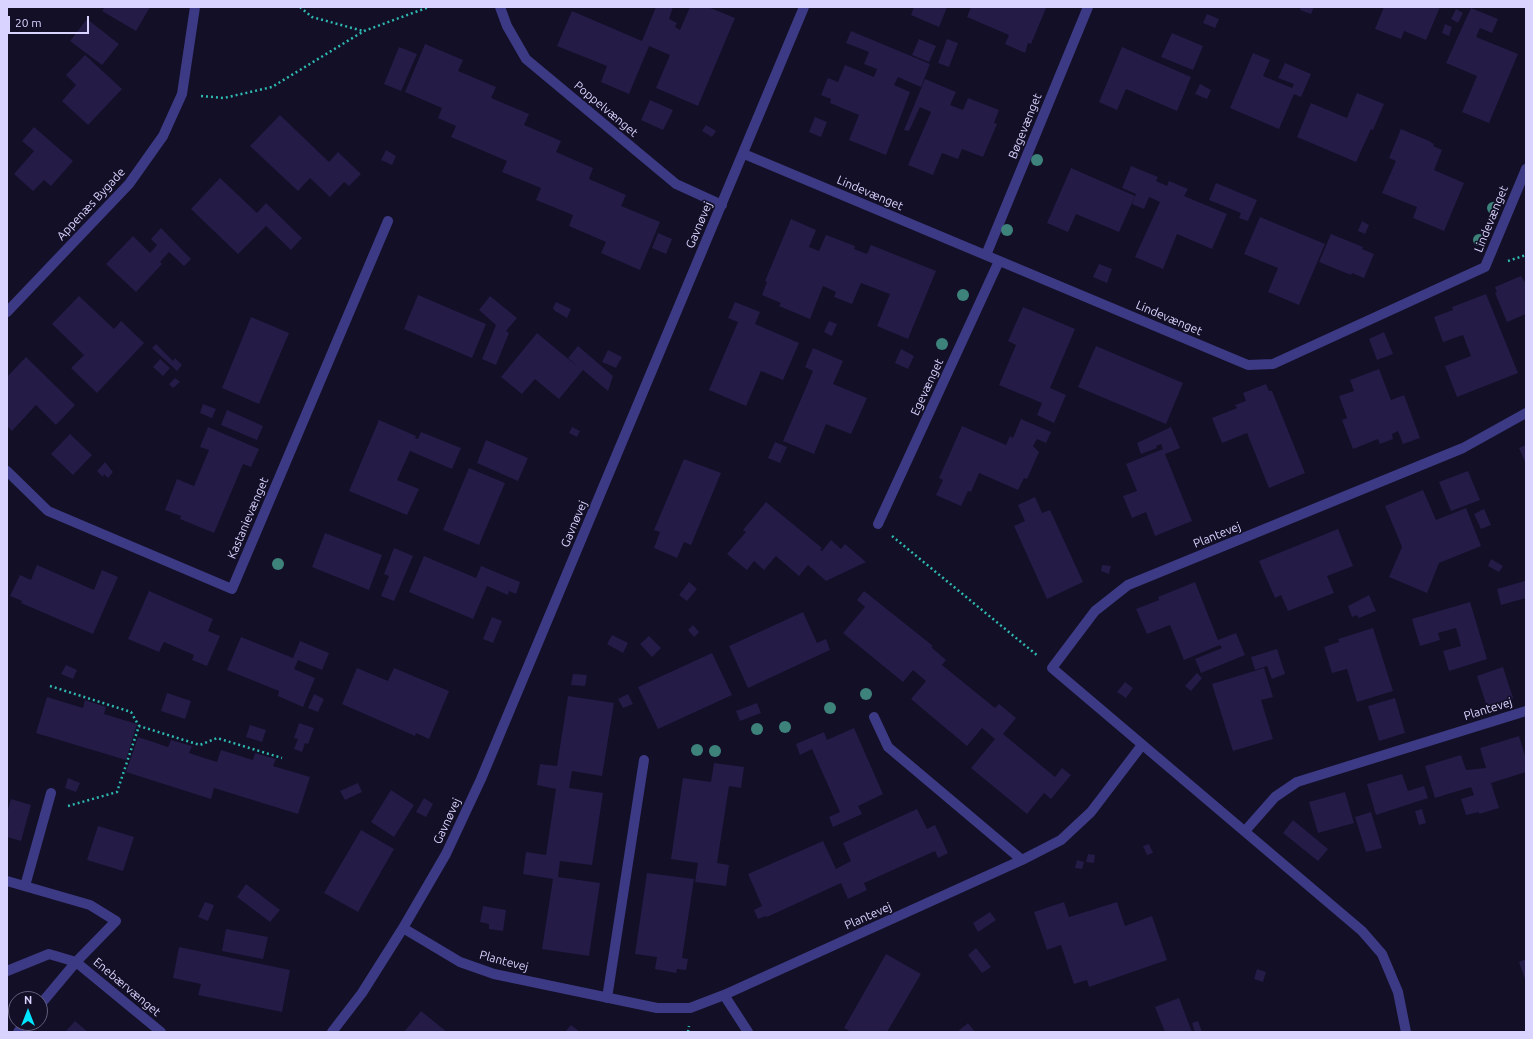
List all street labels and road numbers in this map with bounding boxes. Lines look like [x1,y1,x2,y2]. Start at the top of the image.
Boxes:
street label: Poppelvænget [571,78,641,140]
street label: Bøgevænget [1005,91,1045,161]
street label: Appenæs Bygade [54,165,128,243]
street label: Lindevænget [835,173,905,213]
street label: Lindevænget [1471,184,1511,254]
street label: Gavnøvej [683,200,715,250]
street label: Lindevænget [1134,298,1204,338]
street label: Egevænget [908,356,946,418]
street label: Kastanievænget [224,475,272,561]
street label: Gavnøvej [558,499,590,549]
street label: Plantevej [1191,519,1243,551]
street label: Plantevej [1462,695,1514,723]
street label: Gavnøvej [430,796,464,846]
street label: Plantevej [842,899,894,933]
street label: Plantevej [478,948,530,974]
street label: Enebærvænget [90,955,164,1019]

